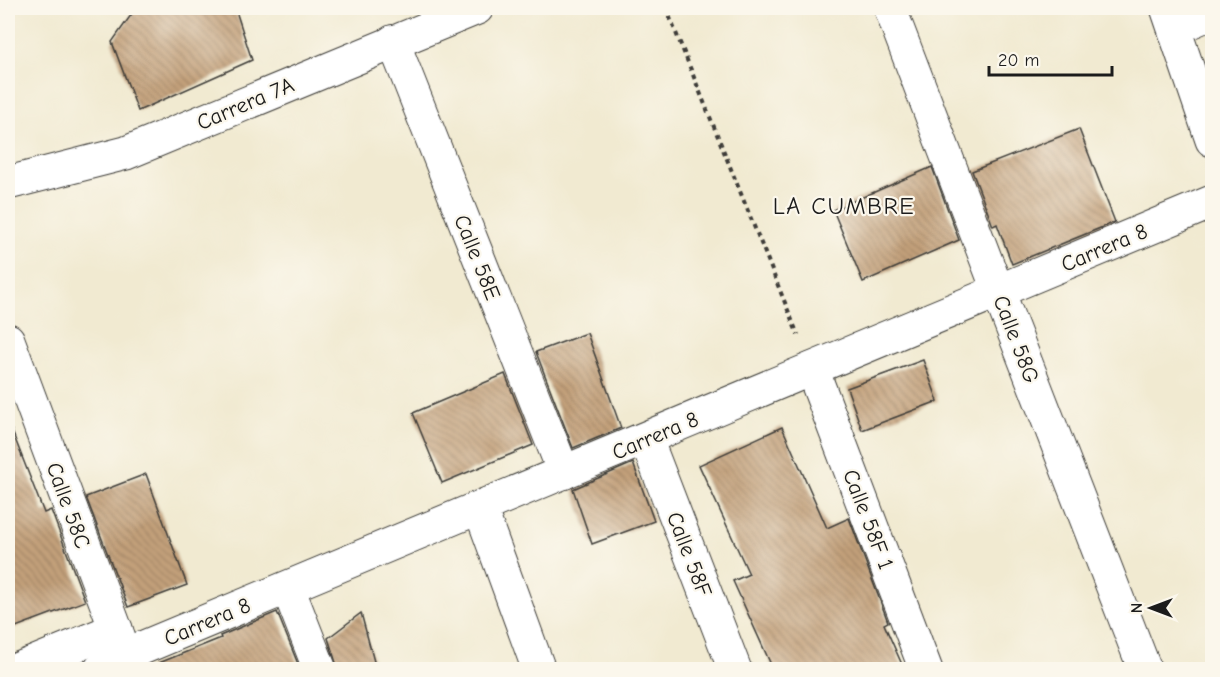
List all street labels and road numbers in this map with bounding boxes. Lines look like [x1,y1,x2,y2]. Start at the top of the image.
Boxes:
street label: Carrera 7A [193,72,298,136]
street label: Calle 58E [448,211,506,304]
street label: Carrera 8 [1057,218,1151,278]
street label: Calle 58G [987,292,1045,387]
street label: Carrera 8 [608,406,702,466]
street label: Calle 58C [41,459,96,552]
street label: Calle 58F 1 [837,466,899,573]
street label: Calle 58F [661,508,717,601]
street label: Carrera 8 [160,592,254,652]

